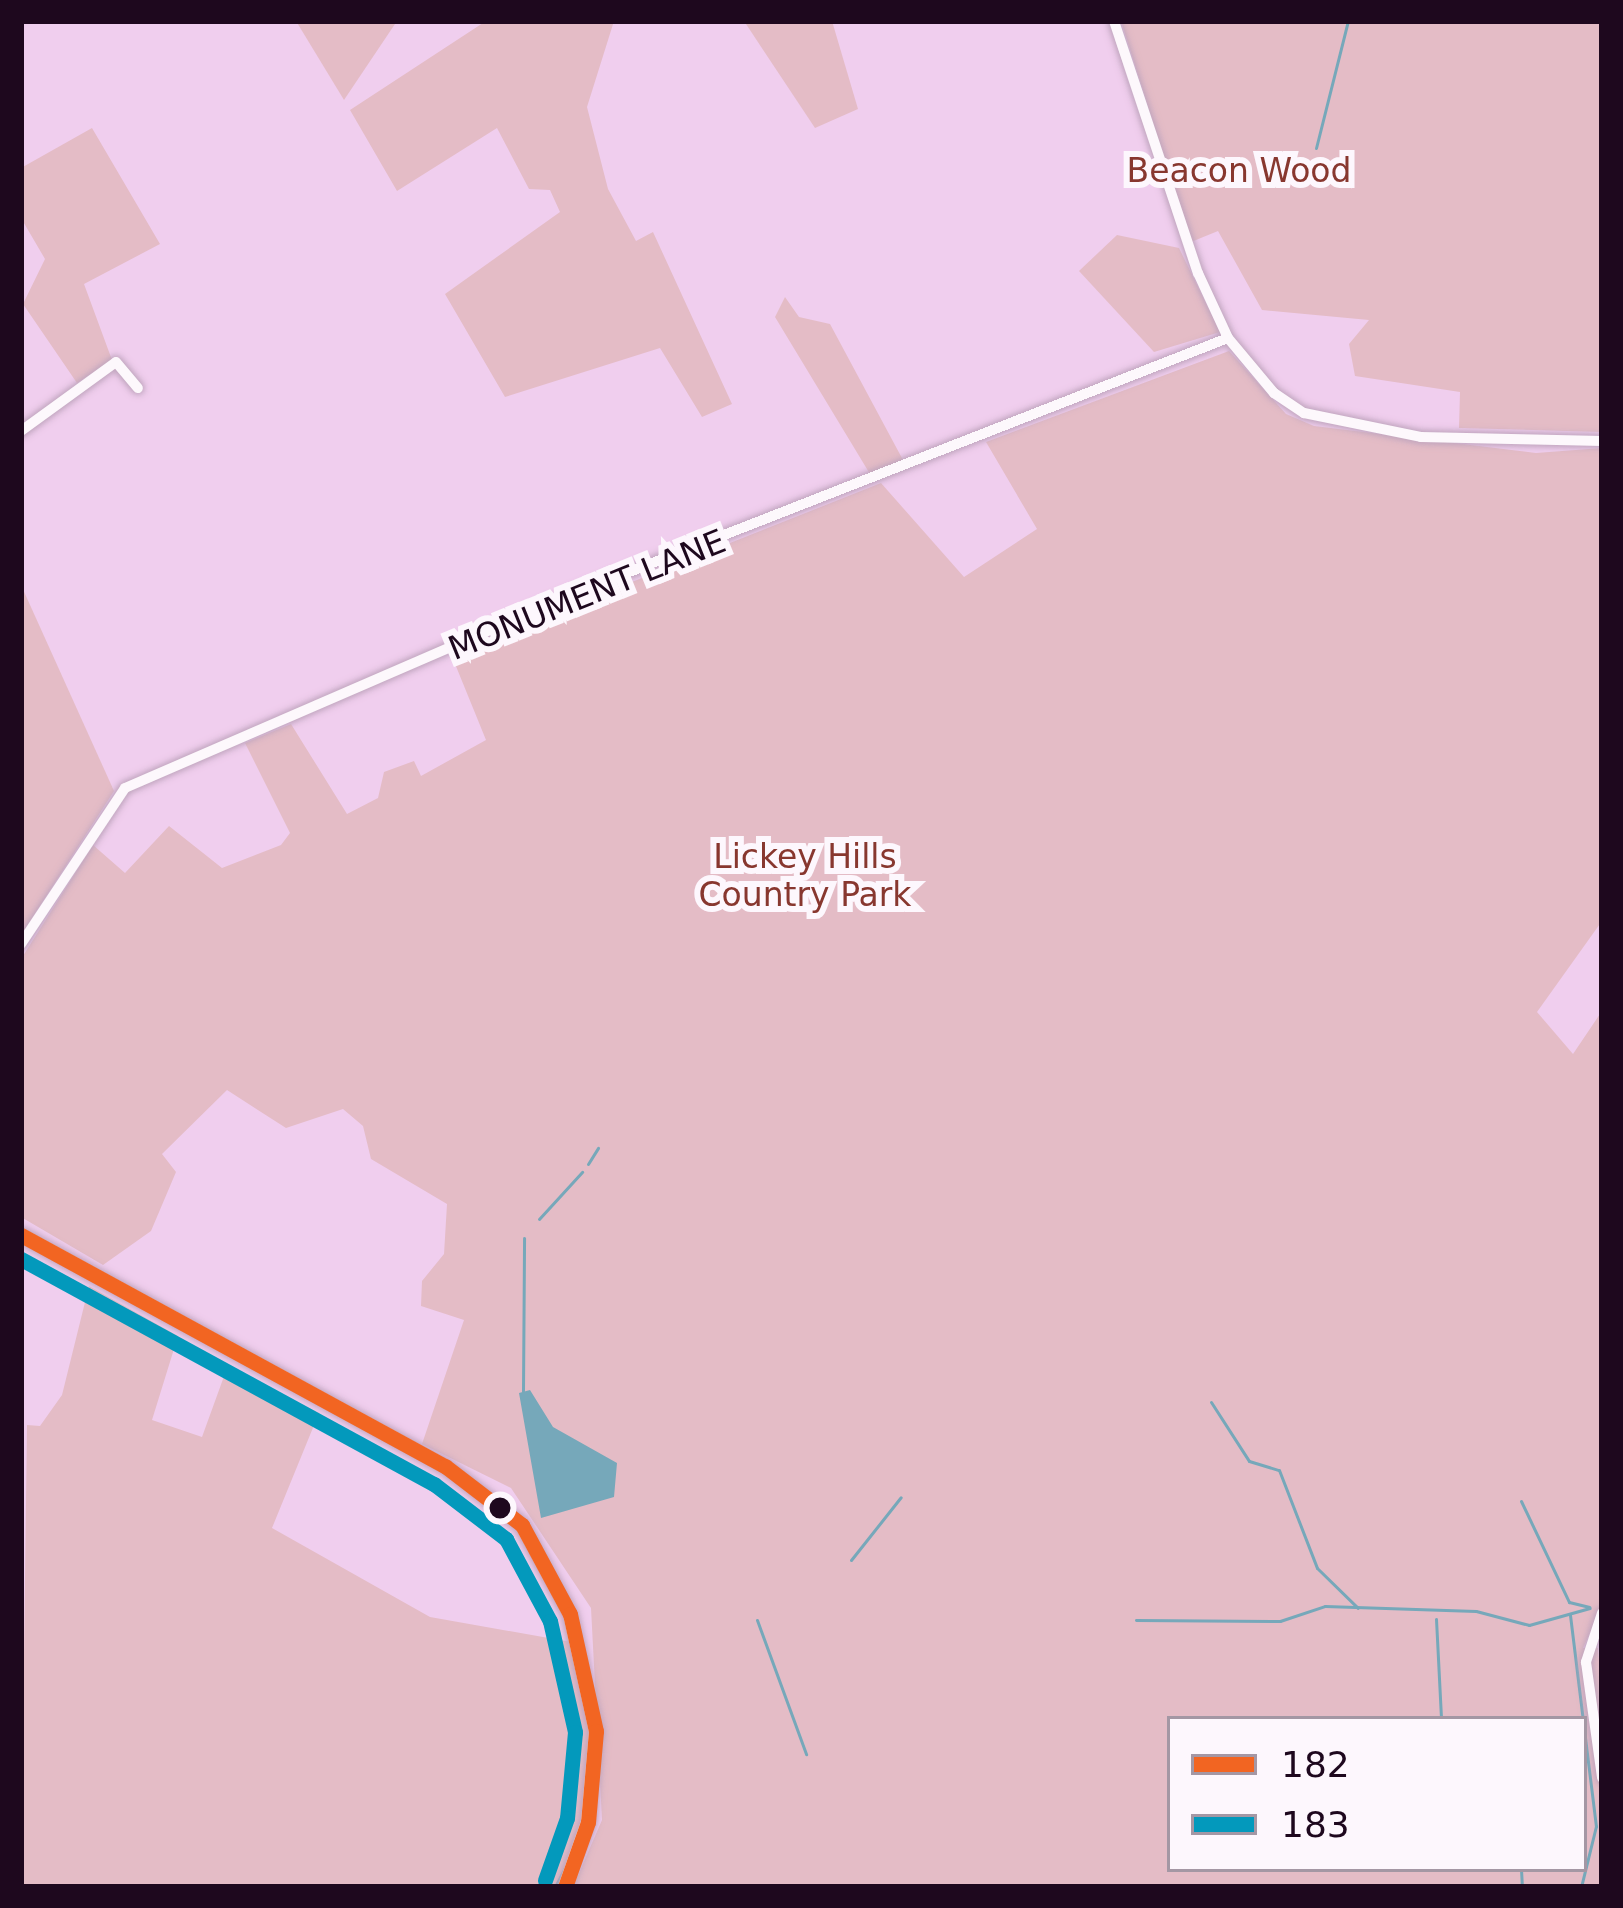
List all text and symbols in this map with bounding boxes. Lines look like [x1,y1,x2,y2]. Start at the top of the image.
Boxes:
park label: Beacon Wood [1127,151,1351,191]
street label: MONUMENT LANE [443,521,731,669]
park label: Lickey Hills Country Park [699,837,911,915]
unlabelled marker [489,1497,511,1519]
legend [1167,1716,1587,1872]
text: 182 [1281,1744,1350,1785]
text: 183 [1281,1804,1350,1845]

